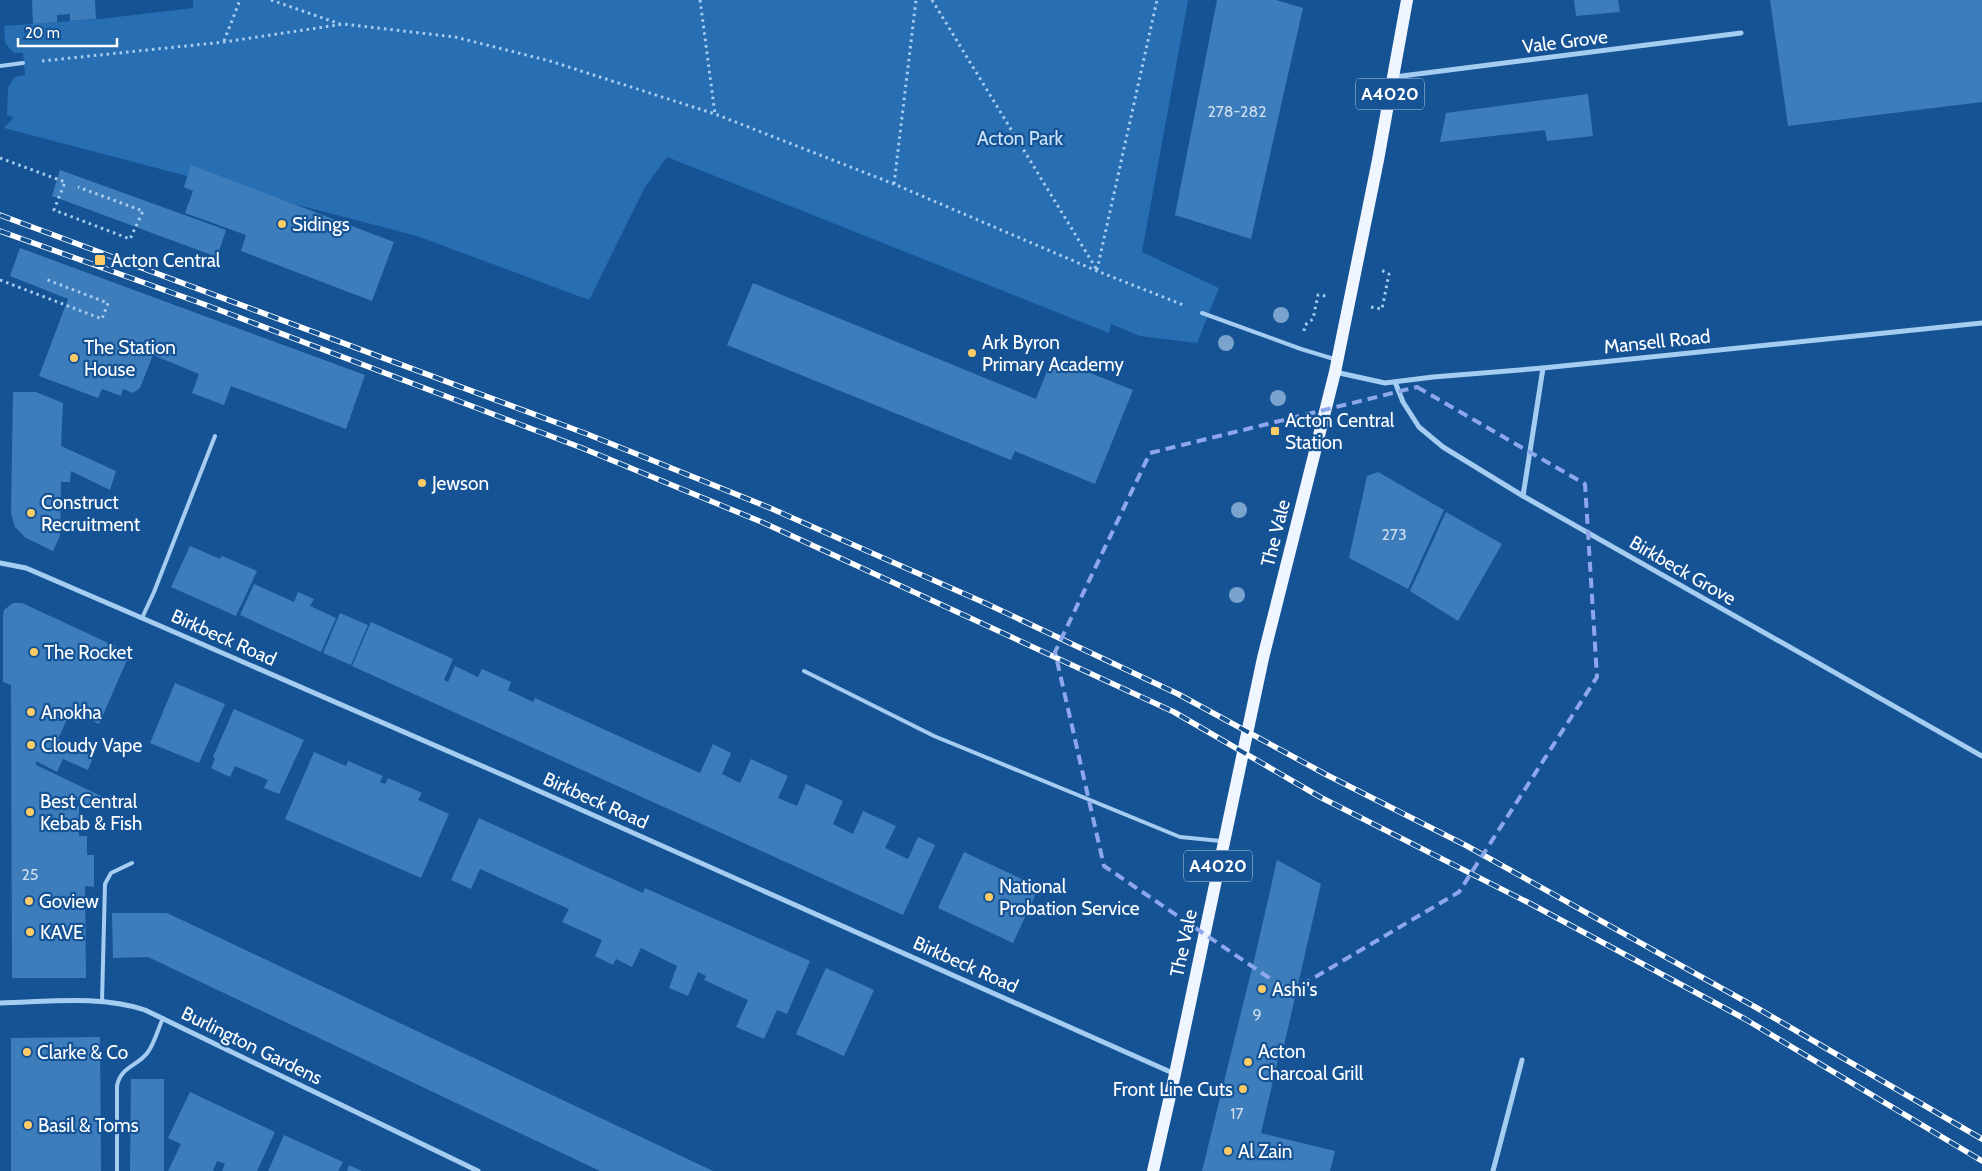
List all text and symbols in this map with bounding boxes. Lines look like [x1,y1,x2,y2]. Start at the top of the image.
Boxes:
scale bar [18,15,116,47]
text: 20 m [25,24,60,42]
street label: Vale Grove [1521,25,1609,58]
road number: A4020 [1356,78,1424,110]
house number: 278-282 [1207,102,1267,121]
park label: Acton Park [977,127,1063,150]
place label: Sidings [292,213,350,236]
marker: Sidings [276,218,288,230]
place label: Acton Central [111,249,221,272]
marker: Acton Central [93,253,107,267]
street label: Mansell Road [1603,324,1712,359]
place label: Ark Byron Primary Academy [982,331,1124,376]
place label: The Station House [84,336,176,381]
marker: Ark Byron Primary Academy [966,347,978,359]
marker: The Station House [68,352,80,364]
place label: Acton Central Station [1285,409,1395,454]
marker: Acton Central Station [1269,425,1281,437]
place label: Jewson [431,472,489,495]
marker: Jewson [416,477,428,489]
place label: Construct Recruitment [41,491,141,536]
street label: The Vale [1256,497,1295,569]
marker: Construct Recruitment [25,507,37,519]
house number: 273 [1381,525,1407,544]
street label: Birkbeck Grove [1625,531,1740,610]
street label: Birkbeck Road [168,604,280,671]
place label: The Rocket [44,641,133,664]
marker: The Rocket [28,646,40,658]
place label: Anokha [41,701,102,724]
marker: Anokha [25,706,37,718]
place label: Cloudy Vape [41,734,142,757]
marker: Cloudy Vape [25,739,37,751]
street label: Birkbeck Road [540,767,652,834]
place label: Best Central Kebab & Fish [40,790,142,835]
marker: Best Central Kebab & Fish [24,806,36,818]
road number: A4020 [1184,850,1252,881]
house number: 25 [21,865,39,884]
place label: National Probation Service [999,875,1140,920]
place label: Goview [39,890,99,913]
marker: National Probation Service [983,891,995,903]
marker: Goview [23,895,35,907]
street label: The Vale [1165,907,1202,979]
place label: KAVE [40,921,84,944]
marker: KAVE [24,926,36,938]
street label: Birkbeck Road [910,931,1022,998]
place label: Ashi's [1272,978,1317,1001]
marker: Ashi's [1256,983,1268,995]
street label: Burlington Gardens [178,1001,326,1090]
house number: 9 [1252,1005,1262,1024]
place label: Acton Charcoal Grill [1258,1040,1364,1085]
place label: Clarke & Co [37,1041,128,1064]
marker: Clarke & Co [21,1046,33,1058]
marker: Acton Charcoal Grill [1242,1056,1254,1068]
place label: Front Line Cuts [1113,1078,1233,1101]
marker: Front Line Cuts [1237,1083,1249,1095]
house number: 17 [1230,1104,1244,1123]
place label: Basil & Toms [38,1114,139,1137]
marker: Basil & Toms [22,1119,34,1131]
place label: Al Zain [1238,1140,1292,1163]
marker: Al Zain [1222,1145,1234,1157]

